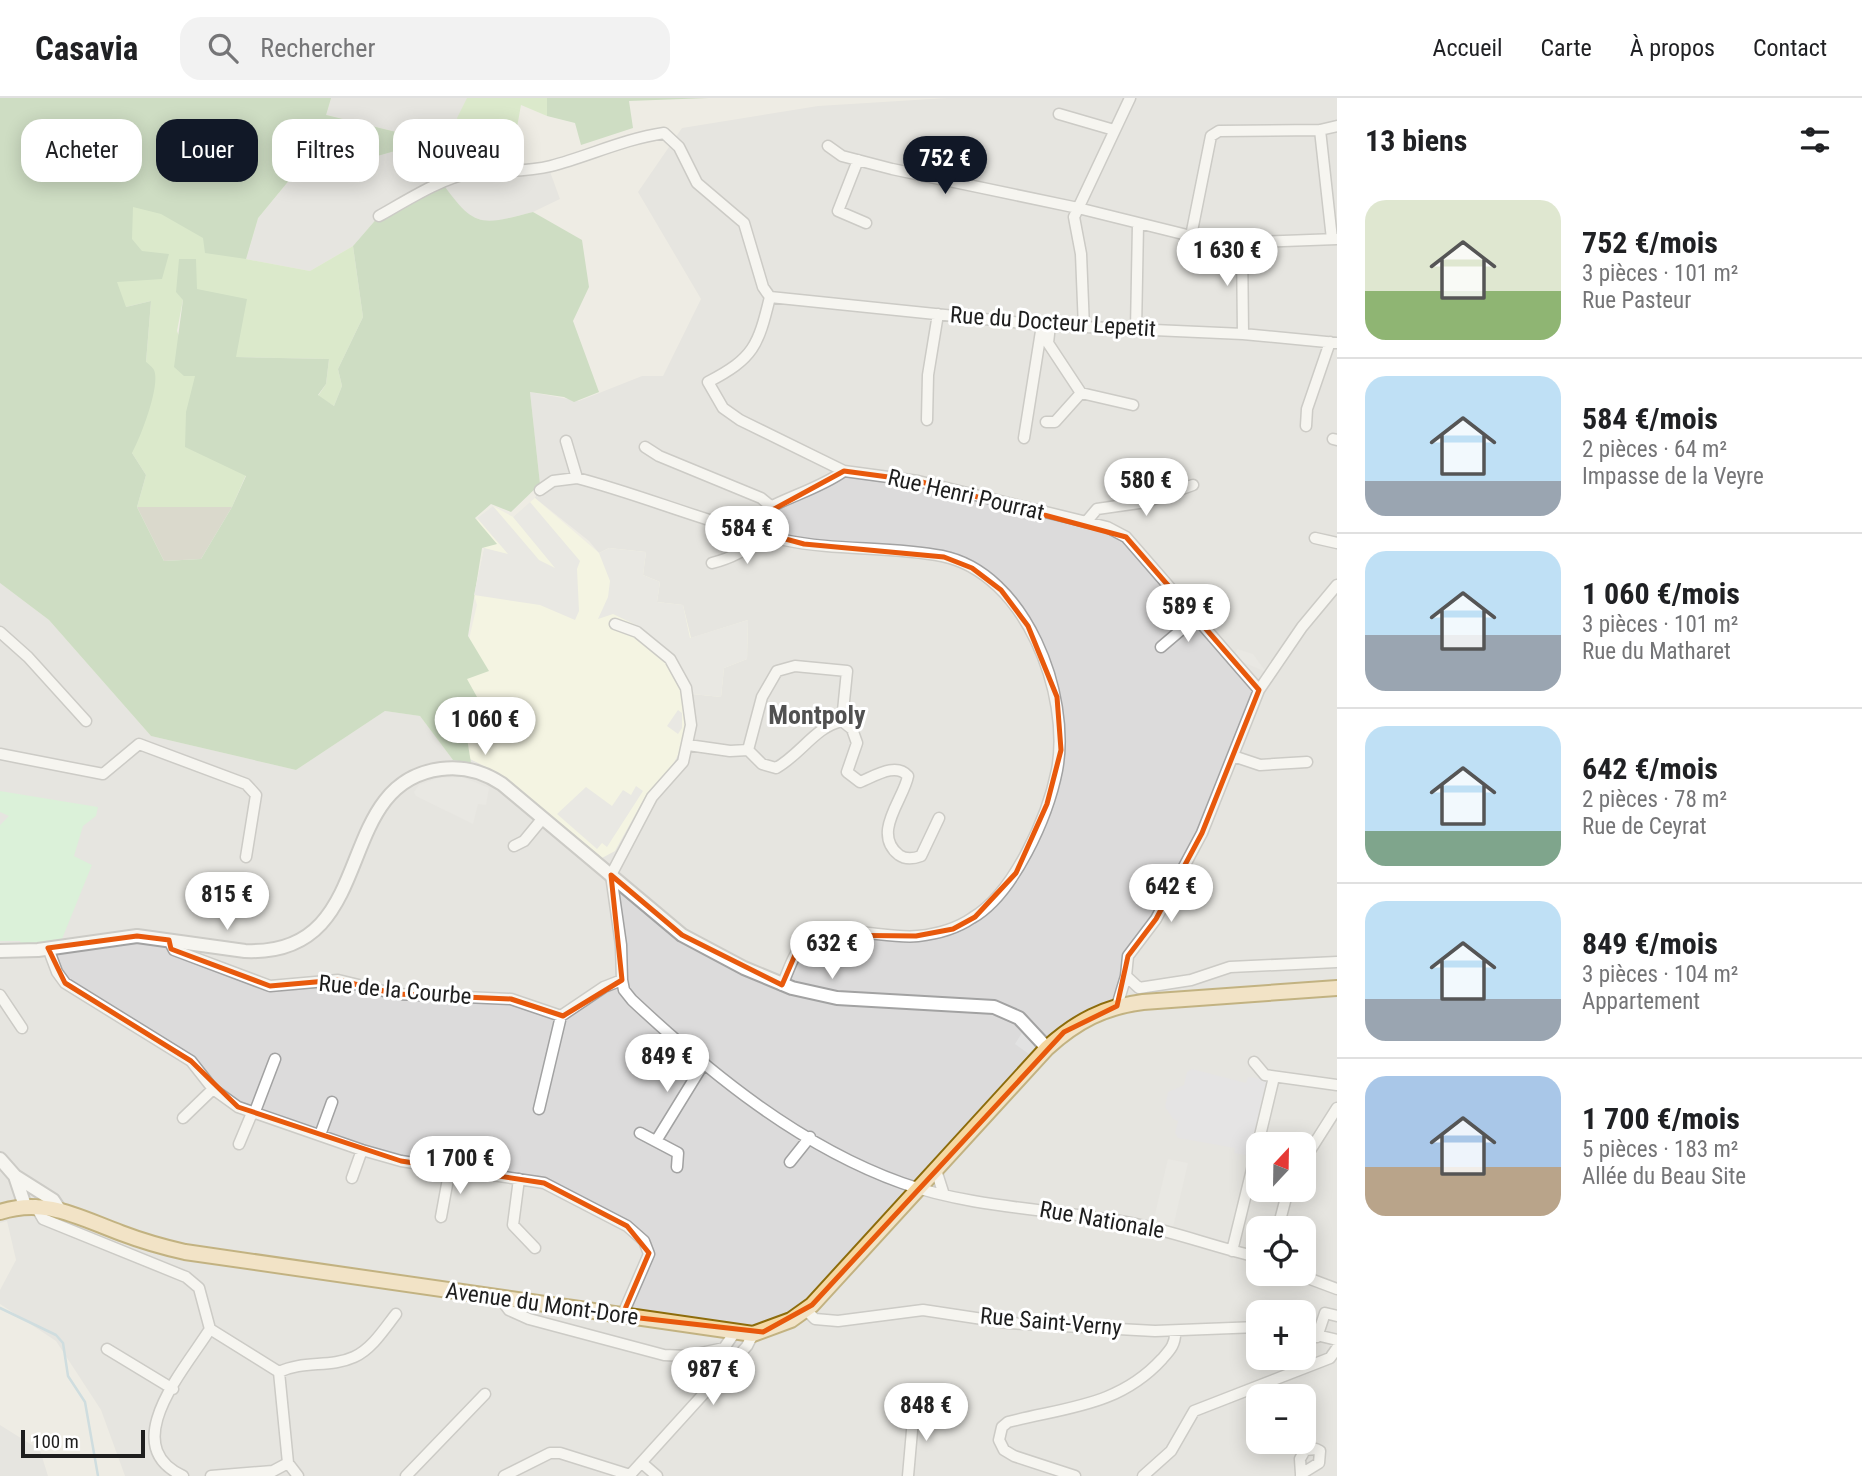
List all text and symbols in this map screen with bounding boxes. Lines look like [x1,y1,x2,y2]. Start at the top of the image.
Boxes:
search box [180,17,670,80]
text: Casavia [35,29,138,68]
icon: search [204,29,242,67]
text: Rechercher [260,33,375,63]
text: Accueil [1433,34,1502,62]
text: Carte [1540,34,1592,62]
text: À propos [1630,34,1715,62]
text: Contact [1753,34,1827,62]
chip: Acheter [21,119,142,182]
chip: Louer [156,119,258,182]
chip: Filtres [272,119,379,182]
chip: Nouveau [393,119,524,182]
icon: filters [1796,121,1834,159]
text: 13 biens [1365,123,1467,158]
pin: 752 € [896,136,994,196]
text: 752 € [919,145,971,172]
text: 752 €/mois [1582,225,1718,260]
pin: 1 630 € [1162,228,1292,288]
icon: home [1421,228,1505,312]
text: 1 630 € [1193,237,1261,264]
text: 3 pièces · 101 m² [1582,260,1738,287]
text: Rue Pasteur [1582,287,1691,314]
street label: Rue du Docteur Lepetit [949,301,1157,343]
text: 584 €/mois [1582,401,1718,436]
icon: home [1421,404,1505,488]
text: 2 pièces · 64 m² [1582,436,1727,463]
pin: 580 € [1097,458,1195,518]
text: Impasse de la Veyre [1582,463,1764,490]
street label: Rue Henri Pourrat [885,464,1047,526]
text: 580 € [1120,467,1172,494]
pin: 584 € [698,506,796,566]
text: 584 € [721,515,773,542]
text: 1 060 €/mois [1582,576,1740,611]
icon: home [1421,579,1505,663]
pin: 589 € [1139,584,1237,644]
text: 589 € [1162,593,1214,620]
text: 3 pièces · 101 m² [1582,611,1738,638]
text: Rue du Matharet [1582,638,1731,665]
pin: 1 060 € [420,698,550,757]
district label: Montpoly [768,700,866,730]
text: 1 060 € [451,706,519,733]
text: 642 €/mois [1582,751,1718,786]
icon: home [1421,754,1505,838]
text: 2 pièces · 78 m² [1582,786,1727,813]
text: Rue de Ceyrat [1582,813,1707,840]
pin: 642 € [1122,864,1220,924]
pin: 815 € [178,872,276,932]
text: 642 € [1145,873,1197,900]
text: 815 € [201,881,253,908]
pin: 632 € [783,922,881,981]
text: 849 €/mois [1582,926,1718,961]
icon: home [1421,929,1505,1013]
text: 632 € [806,930,858,957]
text: 3 pièces · 104 m² [1582,961,1738,988]
street label: Rue de la Courbe [317,970,473,1010]
text: Appartement [1582,988,1700,1015]
pin: 849 € [618,1034,716,1094]
text: 849 € [641,1043,693,1070]
text: 1 700 €/mois [1582,1101,1740,1136]
icon: home [1421,1104,1505,1188]
north arrow [1246,1132,1316,1202]
map controls [1246,1132,1316,1454]
pin: 1 700 € [395,1136,525,1196]
text: 5 pièces · 183 m² [1582,1136,1738,1163]
text: 1 700 € [426,1145,494,1172]
text: Allée du Beau Site [1582,1163,1746,1190]
street label: Rue Nationale [1037,1196,1167,1244]
button: locate [1246,1216,1316,1286]
street label: Avenue du Mont-Dore [444,1277,640,1331]
button: + [1246,1300,1316,1370]
street label: Rue Saint-Verny [979,1302,1123,1342]
pin: 987 € [664,1348,762,1407]
text: 987 € [687,1356,739,1383]
pin: 848 € [877,1384,975,1443]
button: − [1246,1384,1316,1454]
text: 848 € [900,1392,952,1419]
scale bar [21,1427,145,1459]
text: 100 m [32,1430,79,1453]

